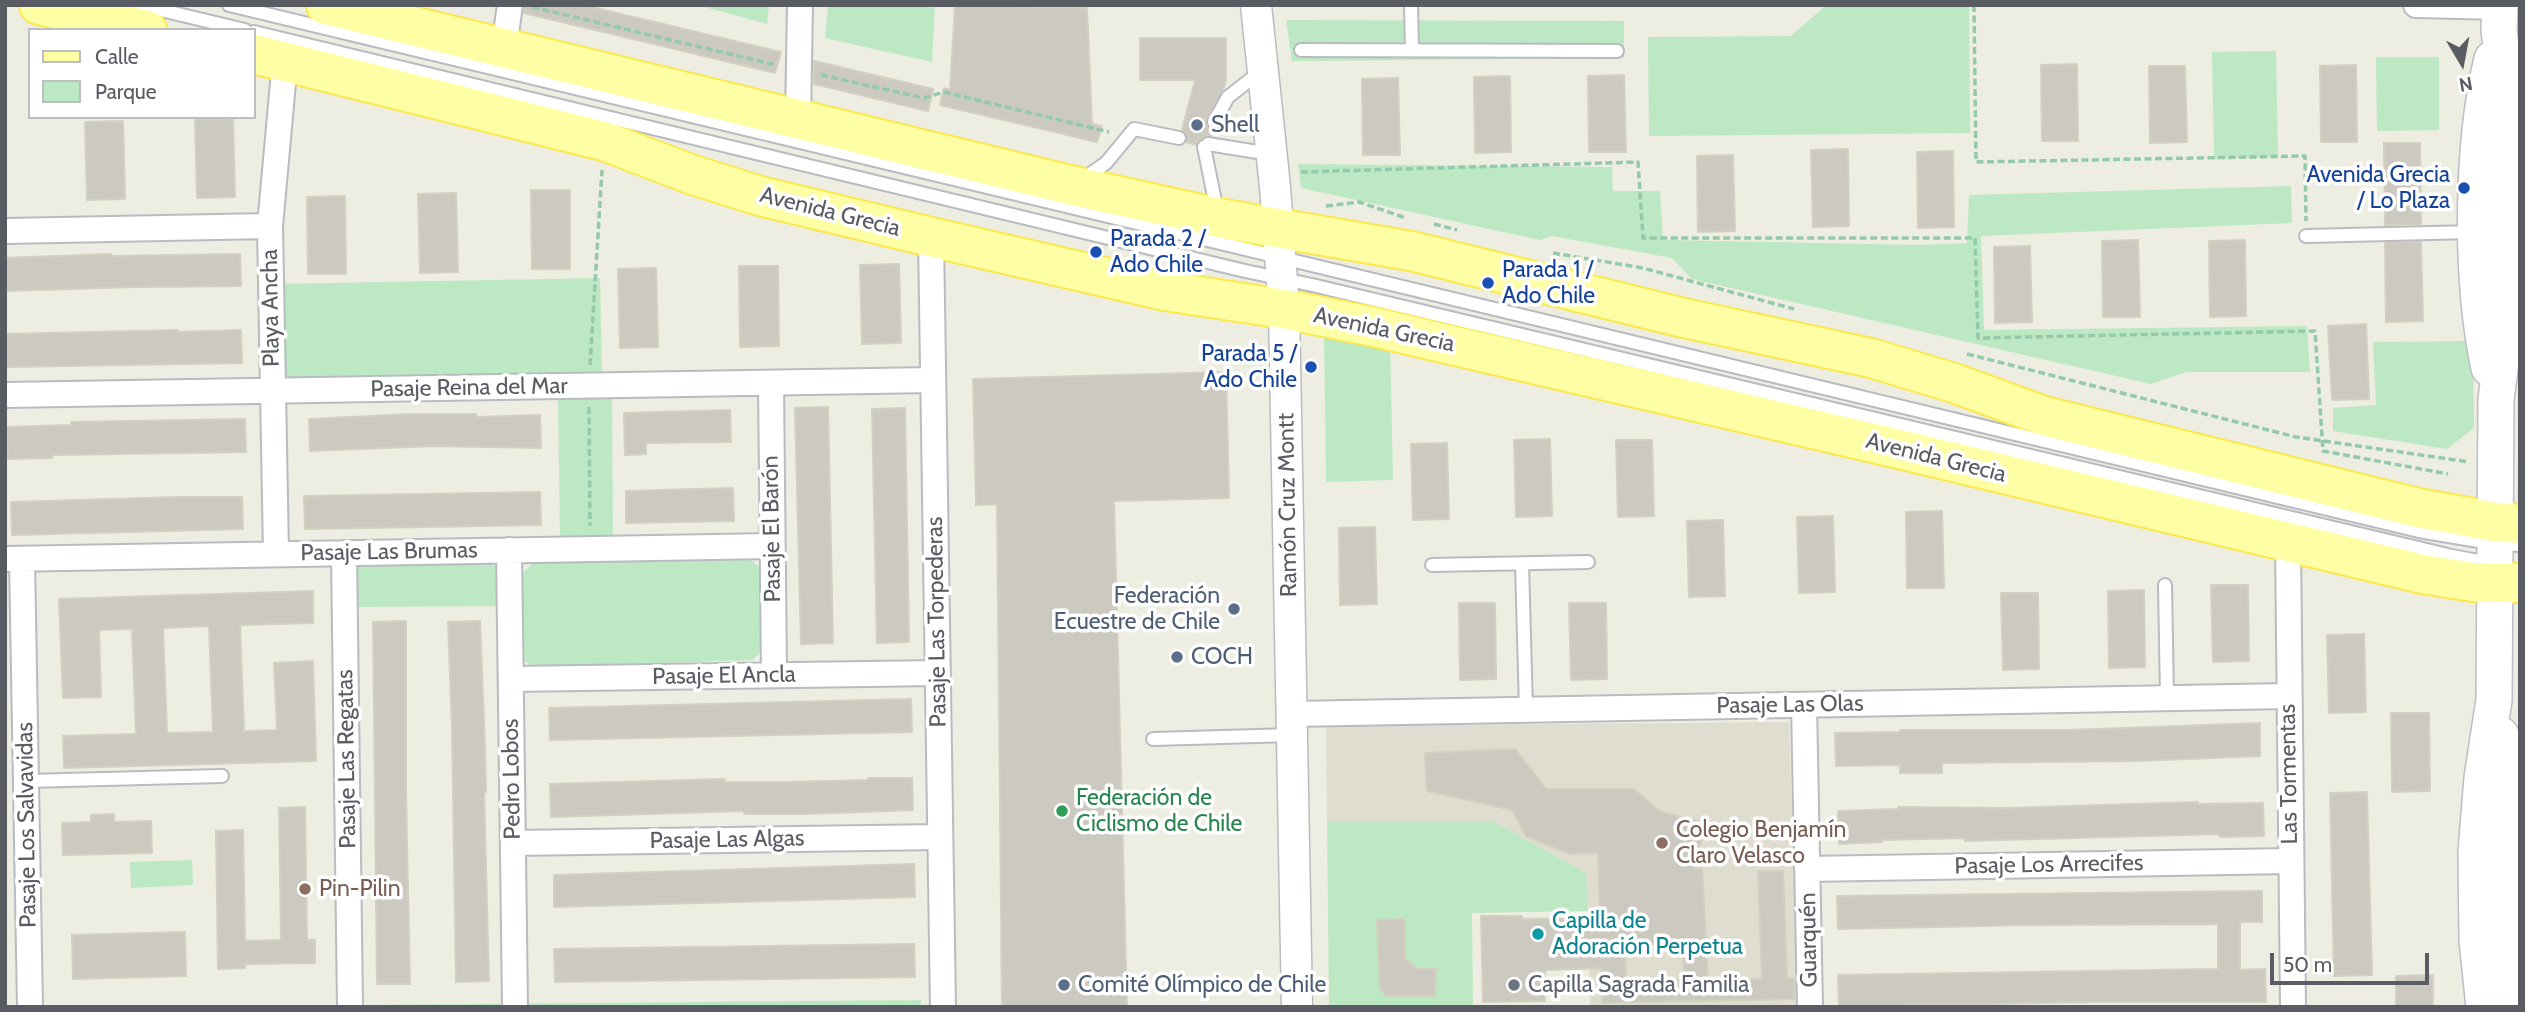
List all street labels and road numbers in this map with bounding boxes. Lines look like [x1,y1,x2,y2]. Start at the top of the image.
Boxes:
street label: Avenida Grecia [757,181,903,243]
street label: Playa Ancha [256,249,286,367]
street label: Avenida Grecia [1311,302,1457,358]
street label: Pasaje Reina del Mar [370,372,568,404]
street label: Ramón Cruz Montt [1273,413,1303,597]
street label: Avenida Grecia [1863,427,2009,489]
street label: Pasaje El Barón [757,455,787,603]
street label: Pasaje Las Torpederas [921,516,953,728]
street label: Pasaje Las Brumas [300,537,478,567]
street label: Pasaje El Ancla [652,661,796,691]
street label: Pasaje Las Regatas [332,669,362,849]
street label: Pasaje Las Olas [1716,690,1864,720]
street label: Las Tormentas [2274,703,2304,845]
street label: Pedro Lobos [497,718,527,840]
street label: Pasaje Los Salvavidas [11,722,43,928]
street label: Pasaje Las Algas [649,825,805,855]
street label: Pasaje Los Arrecifes [1954,850,2144,880]
street label: Guarquén [1794,892,1824,988]

